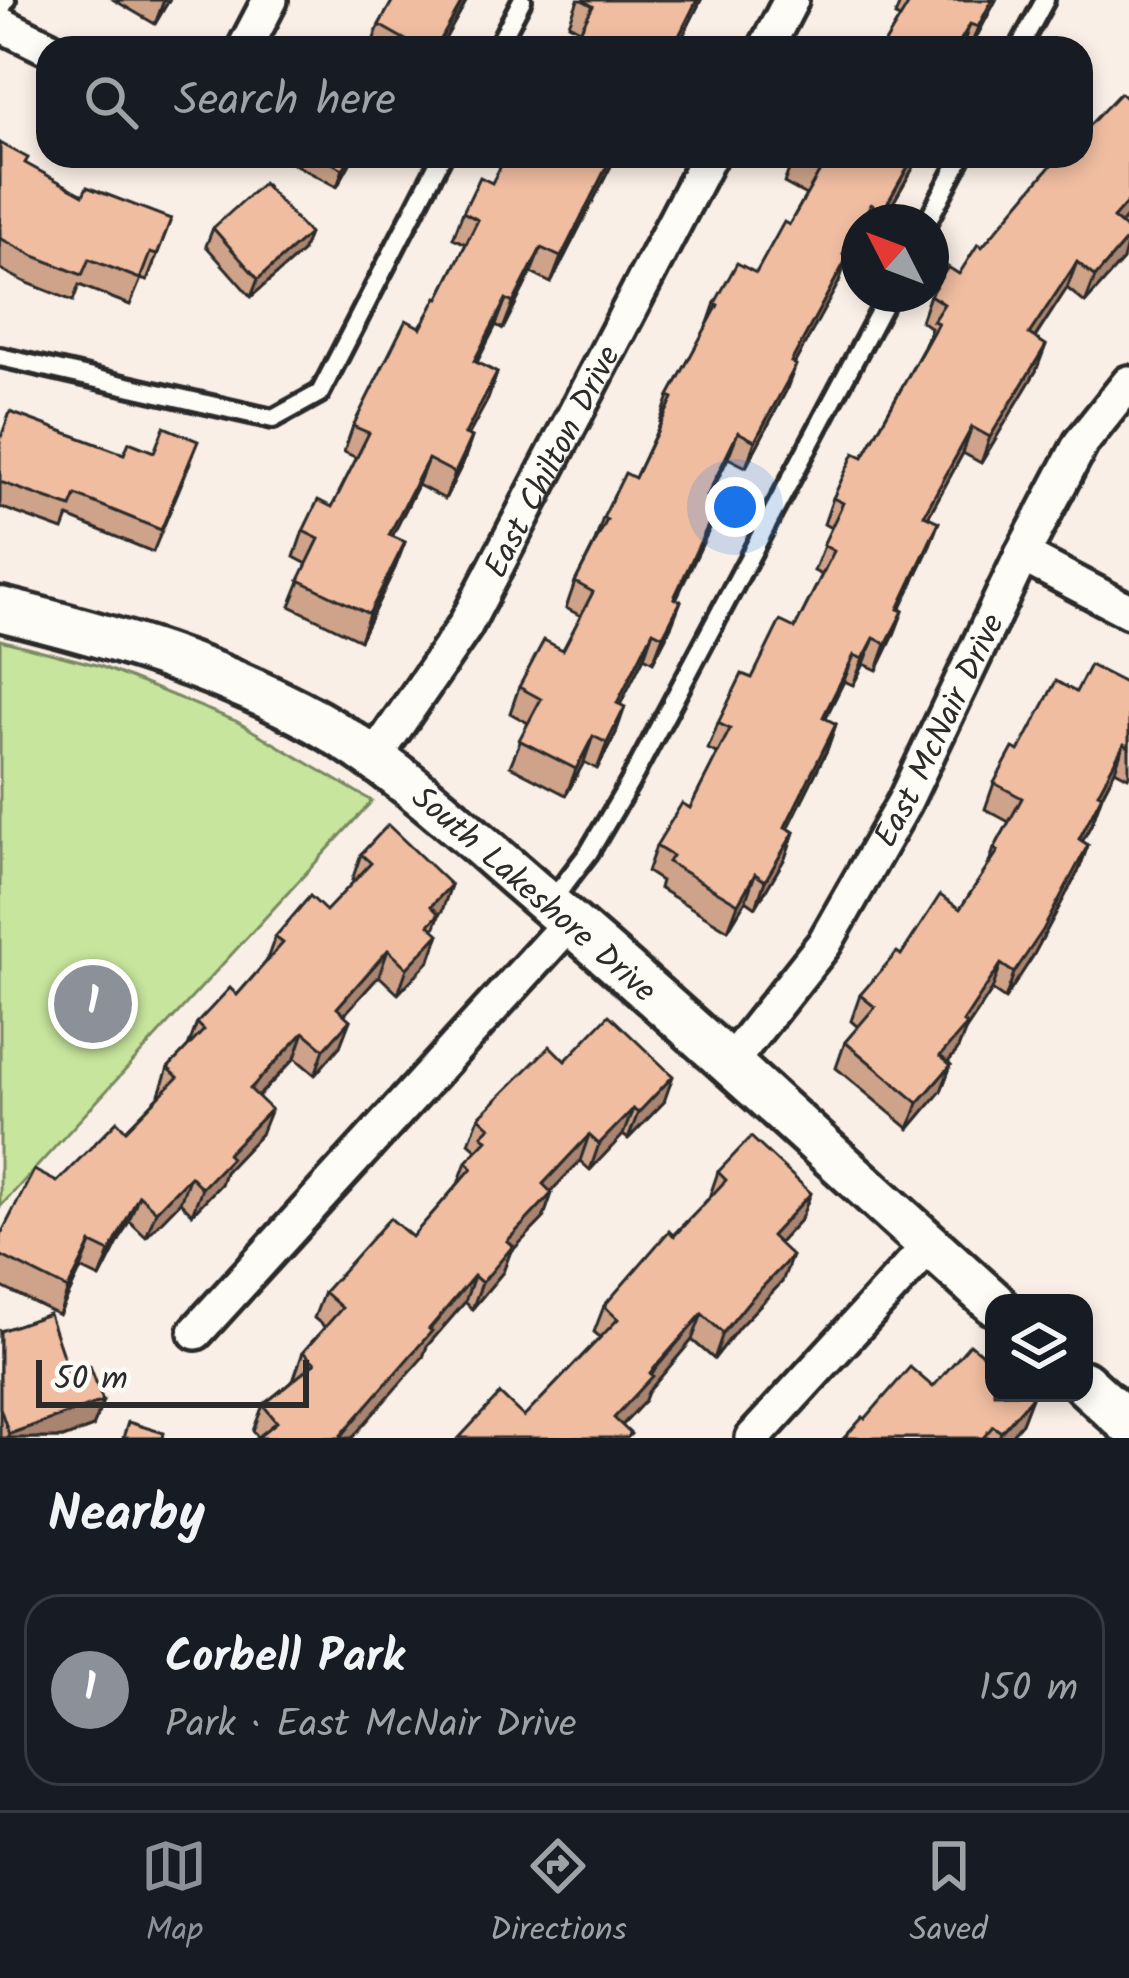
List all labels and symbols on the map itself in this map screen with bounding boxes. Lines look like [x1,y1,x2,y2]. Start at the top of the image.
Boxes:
north arrow [841,204,949,312]
street label: East Chilton Drive [471,337,636,588]
your location [705,477,765,537]
street label: East McNair Drive [861,605,1021,858]
street label: South Lakeshore Drive [398,774,668,1017]
pin: 1 [54,959,132,1049]
scale bar [36,1354,309,1407]

